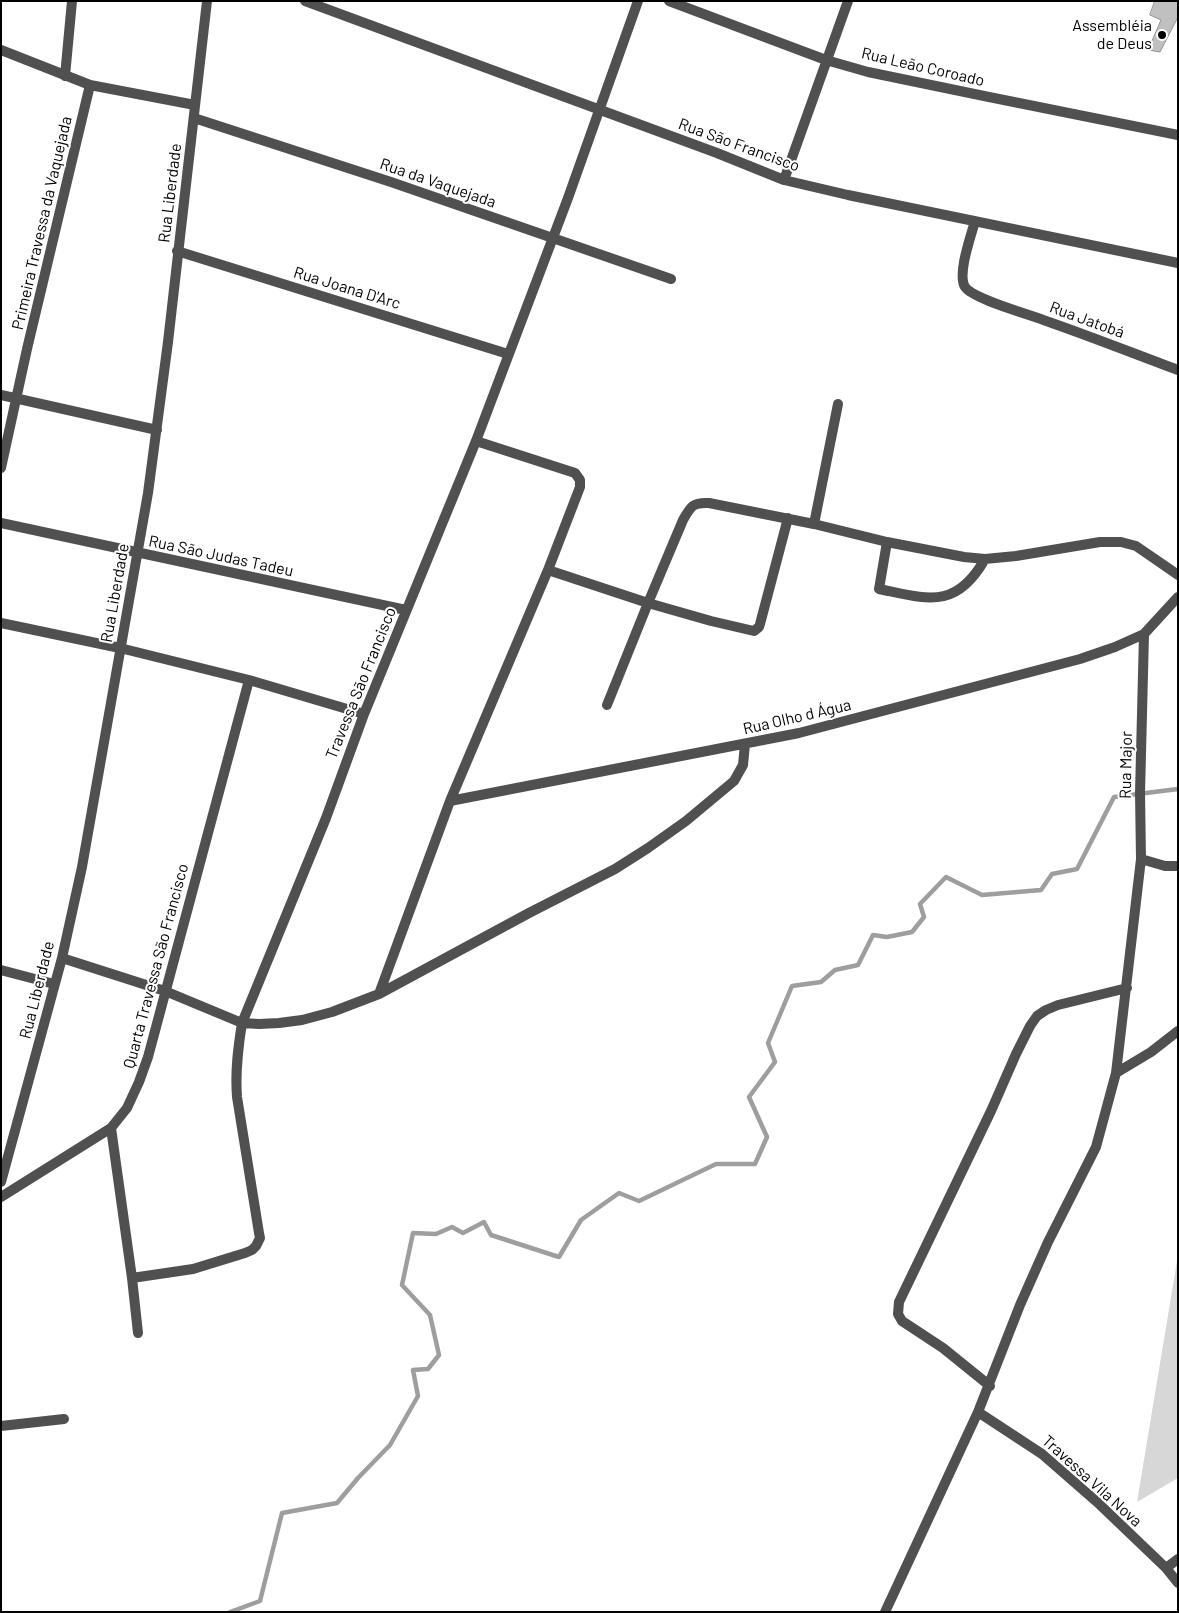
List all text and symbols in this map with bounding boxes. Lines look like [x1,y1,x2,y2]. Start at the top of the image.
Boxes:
place label: Assembléia de Deus [1072,16,1152,54]
marker: Assembléia de Deus [1156,29,1168,41]
street label: Rua Leão Coroado [860,44,986,90]
street label: Primeira Travessa da Vaquejada [8,114,76,332]
street label: Rua São Francisco [676,114,802,176]
street label: Rua Liberdade [154,142,186,244]
street label: Rua da Vaquejada [377,154,499,212]
street label: Rua Joana D'Arc [291,263,403,313]
street label: Rua Jatobá [1047,298,1127,342]
street label: Rua São Judas Tadeu [147,531,295,581]
street label: Rua Liberdade [97,542,133,644]
street label: Travessa São Francisco [322,604,400,762]
street label: Rua Olho d Água [741,695,853,739]
street label: Rua Major [1116,731,1136,799]
street label: Quarta Travessa São Francisco [119,861,193,1071]
street label: Rua Liberdade [16,939,58,1041]
street label: Travessa Vila Nova [1038,1431,1146,1531]

